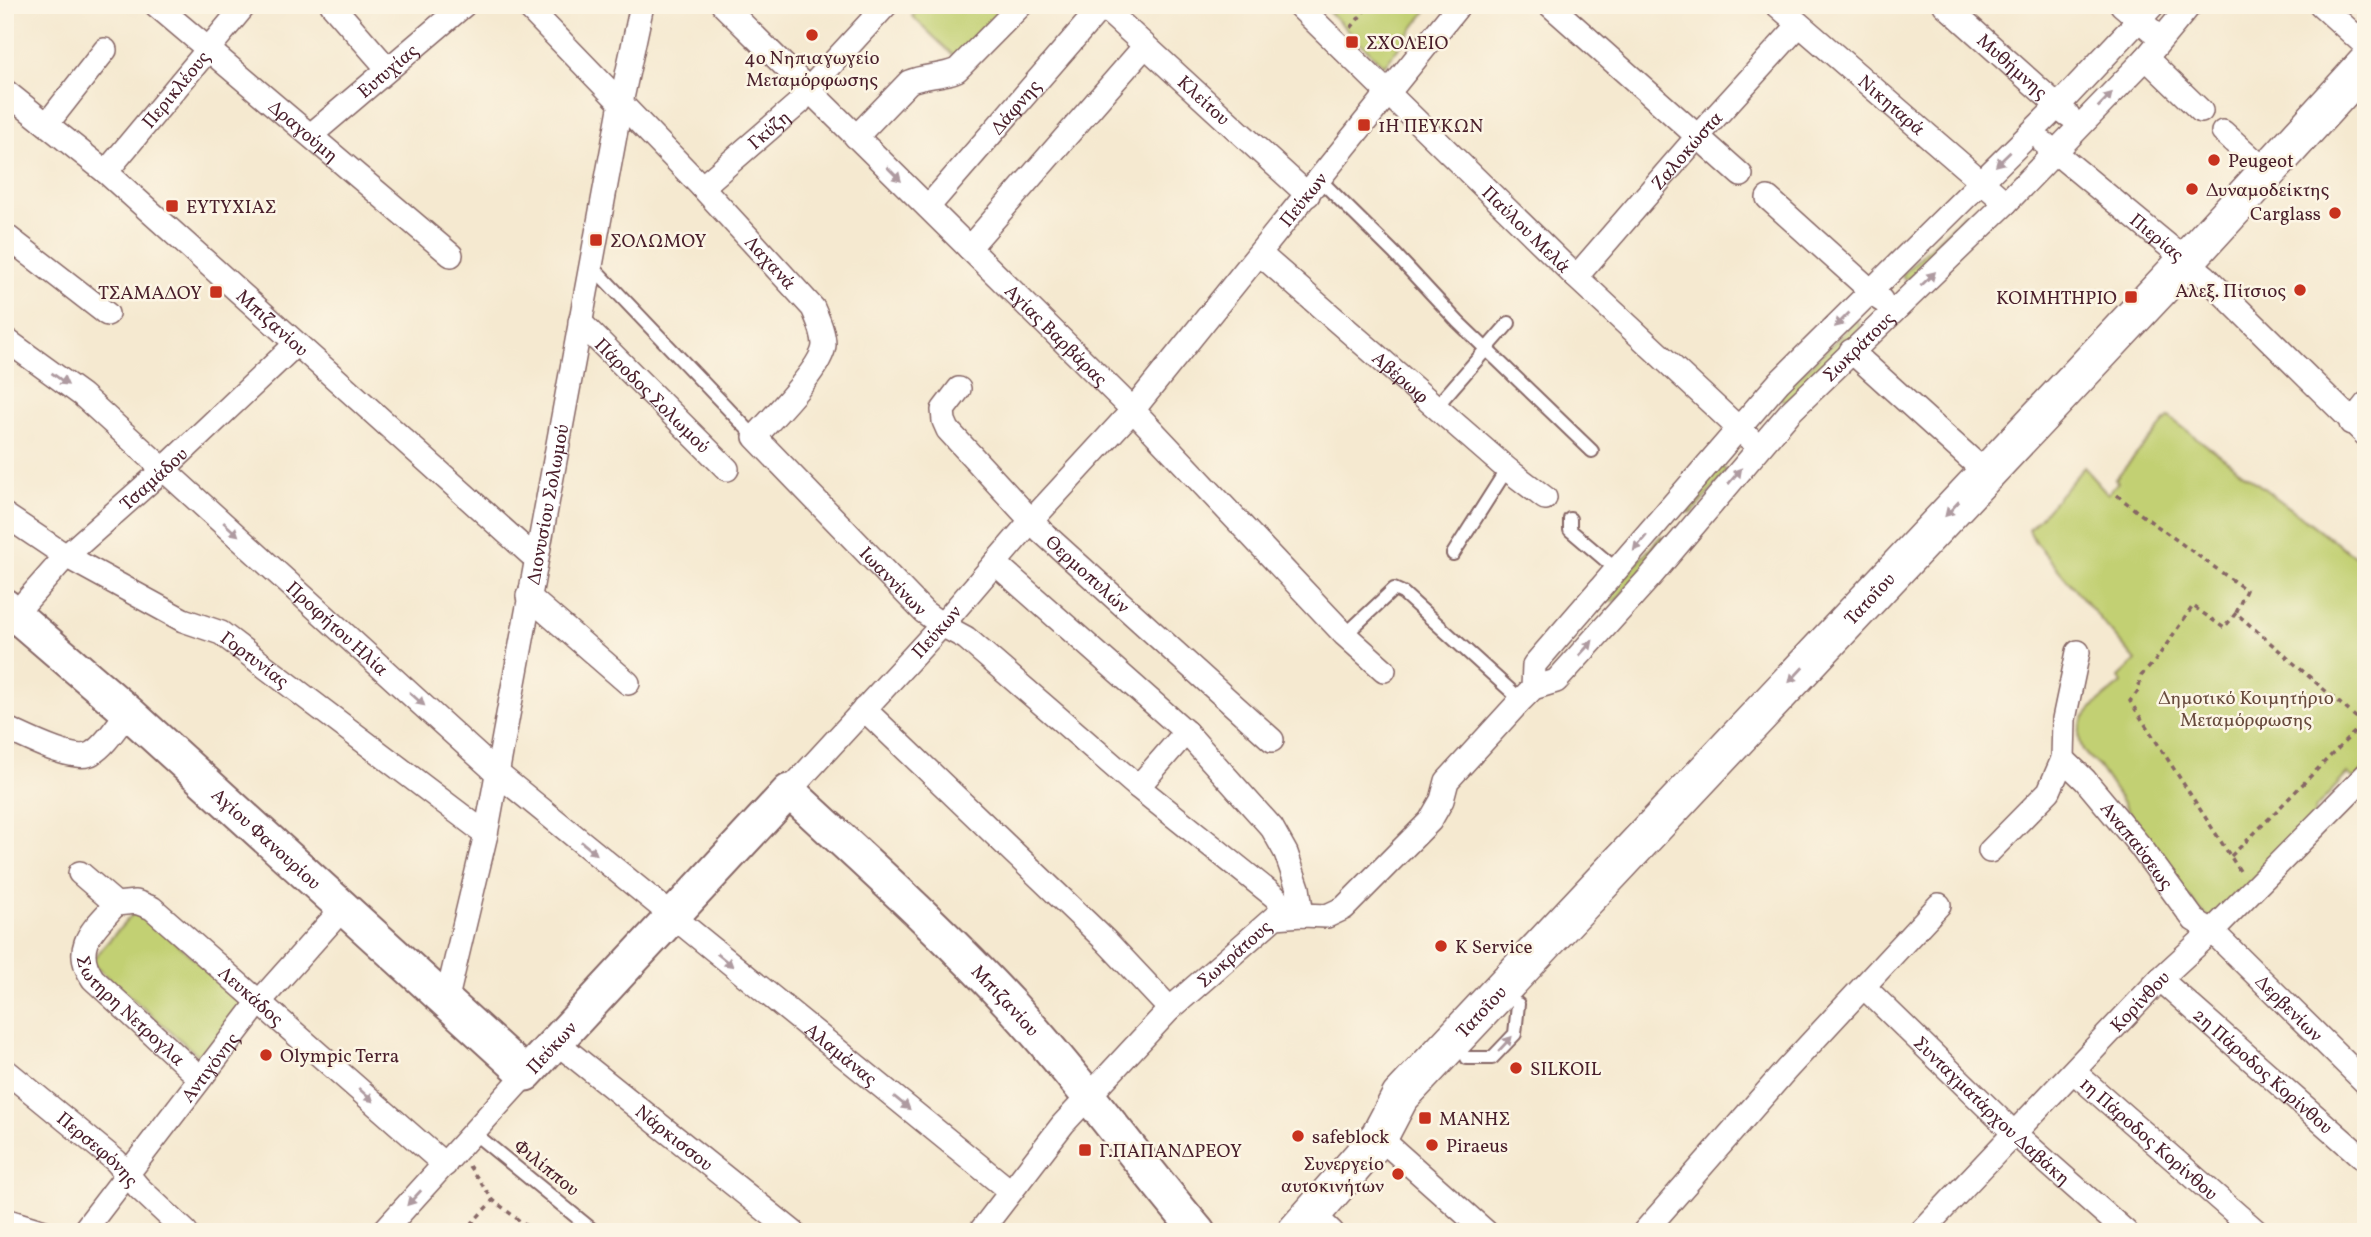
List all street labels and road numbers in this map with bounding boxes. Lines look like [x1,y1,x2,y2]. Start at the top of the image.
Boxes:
street label: Μυθήμνης [1970,28,2053,106]
street label: Ευτυχίας [353,39,424,105]
street label: Περικλέους [137,46,217,135]
street label: Κλείτου [1171,70,1235,132]
street label: Νικηταρά [1852,70,1930,143]
street label: Δάφνης [985,75,1048,141]
street label: Δραγούμη [262,95,343,169]
street label: Γκύζη [743,105,797,157]
street label: Ζαλοκώστα [1646,106,1730,196]
street label: Πεύκων [1274,168,1334,233]
street label: Παύλου Μελά [1475,181,1576,280]
street label: Πιερίας [2123,208,2189,268]
street label: Λαχανά [738,231,801,297]
street label: Αγίας Βαρβάρας [998,279,1113,393]
street label: Μπιζανίου [230,284,313,363]
street label: Σωκράτους [1818,306,1901,389]
street label: Πάροδος Σολωμού [588,333,715,460]
street label: Αβέρωφ [1366,346,1434,410]
street label: Διονυσίου Σολωμού [521,422,576,587]
street label: Τσαμάδου [115,442,194,517]
street label: Θερμοπυλών [1039,530,1135,620]
street label: Ιωαννίνων [853,542,932,622]
street label: Τατοΐου [1839,568,1902,632]
street label: Προφήτου Ηλία [280,576,394,683]
street label: Πεύκων [906,600,968,665]
street label: Γορτυνίας [214,626,294,695]
street label: Αγίου Φανουρίου [205,783,326,896]
street label: Αναπαύσεως [2093,797,2178,895]
street label: Σωκράτους [1192,915,1278,995]
street label: Σωτηρη Νετρογλα [69,953,190,1073]
street label: Μπιζανίου [965,960,1044,1043]
street label: Λευκάδος [212,961,288,1033]
street label: Κορίνθου [2105,965,2176,1039]
street label: Δερβενίων [2249,970,2328,1048]
street label: Τατοΐου [1451,981,1513,1045]
street label: 2η Πάροδος Κορίνθου [2186,1003,2338,1141]
street label: Πεύκων [521,1016,584,1081]
street label: Αλαμάνας [799,1018,882,1093]
street label: Αντιγόνης [176,1028,246,1109]
street label: Συνταγματάρχου Δαβάκη [1907,1031,2075,1192]
street label: 1η Πάροδος Κορίνθου [2073,1072,2223,1207]
street label: Νάρκισσου [629,1099,718,1178]
street label: Περσεφόνης [50,1106,144,1193]
street label: Φιλίππου [507,1134,584,1203]

